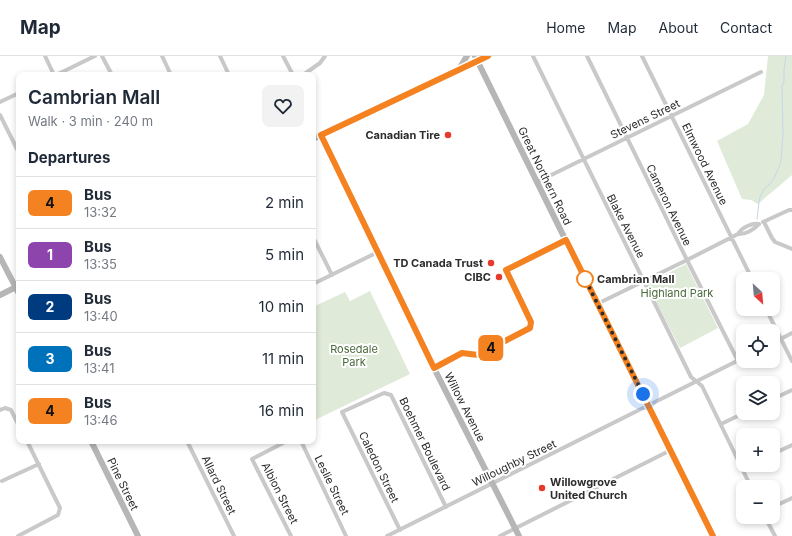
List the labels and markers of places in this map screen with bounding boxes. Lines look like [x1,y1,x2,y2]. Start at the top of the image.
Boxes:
place label: Canadian Tire [365,128,440,142]
marker: Canadian Tire [443,130,453,140]
place label: TD Canada Trust [393,256,483,270]
marker: TD Canada Trust [486,258,496,268]
place label: CIBC [464,270,491,284]
marker: Cambrian Mall [576,270,594,288]
marker: CIBC [494,272,504,282]
place label: Cambrian Mall [597,272,674,286]
place label: Willowgrove United Church [550,475,627,502]
marker: Willowgrove United Church [537,483,547,493]

